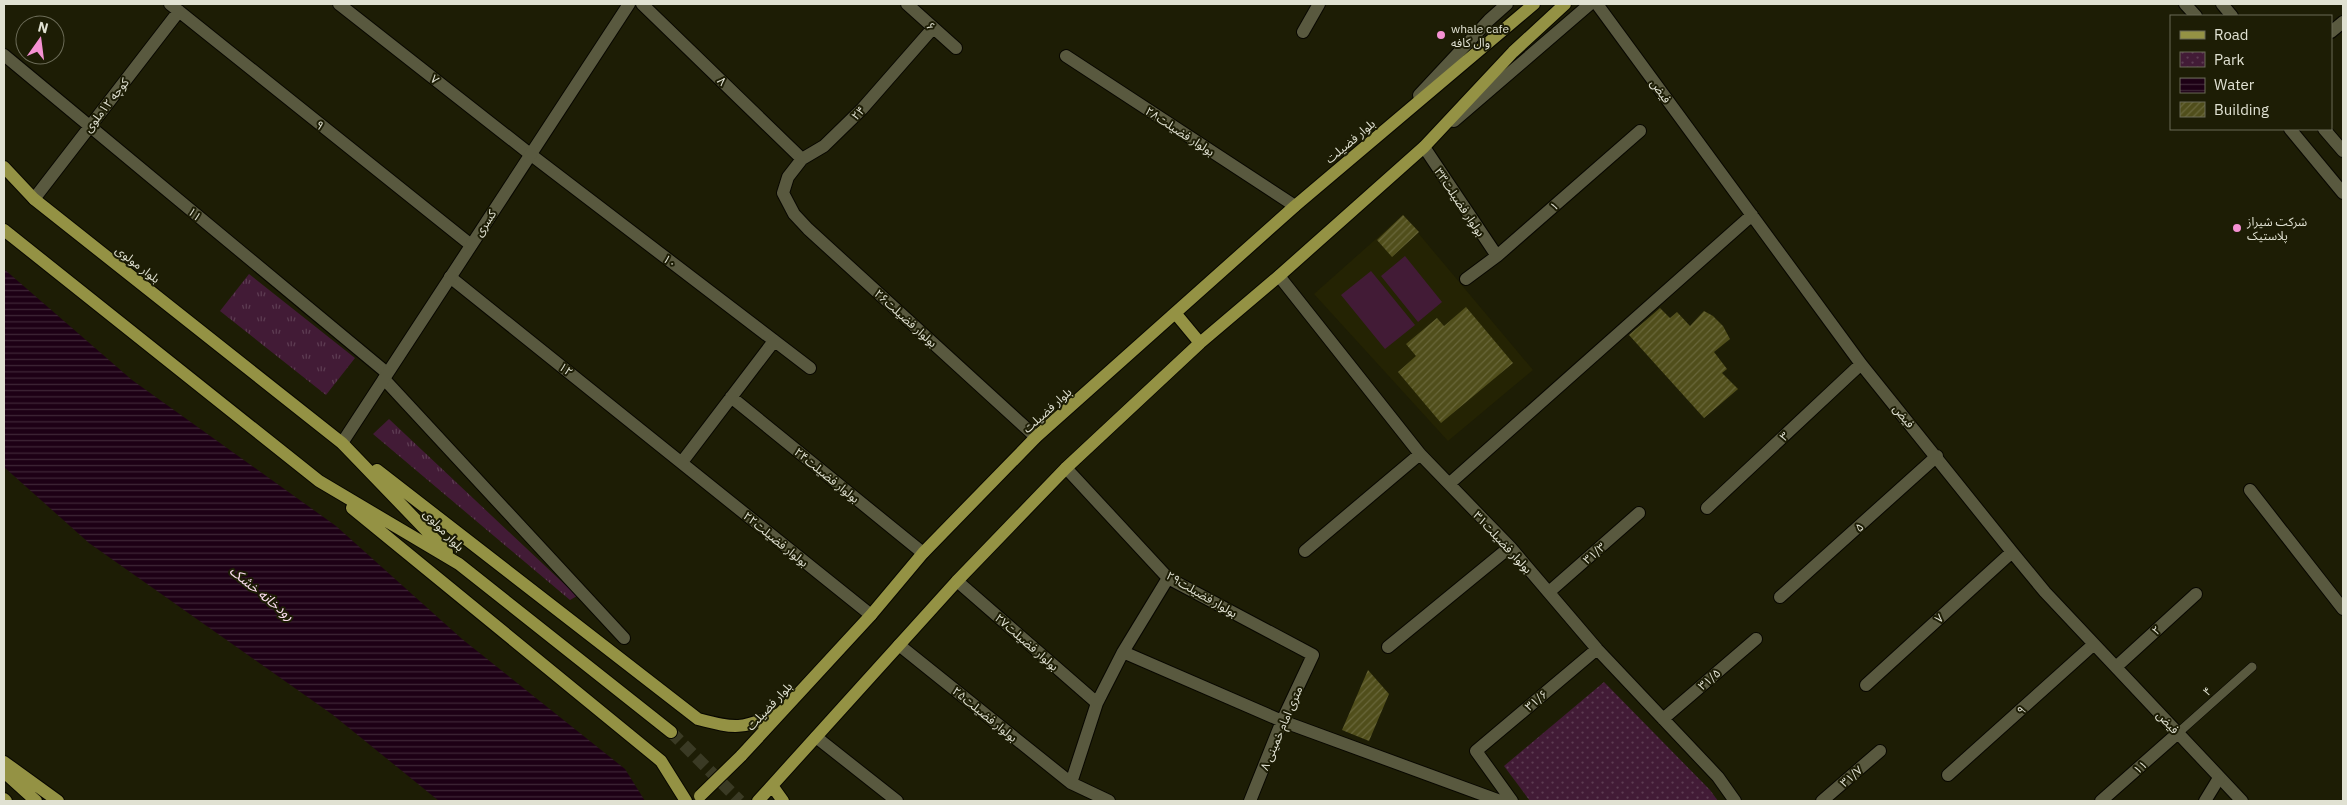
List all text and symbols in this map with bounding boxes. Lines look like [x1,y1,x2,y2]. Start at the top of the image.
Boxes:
north arrow [15,15,65,65]
legend [2170,15,2332,130]
text: N [36,17,50,37]
street label: ۶ [923,18,939,34]
place label: whale cafe وال کافه [1451,21,1509,50]
text: Road [2214,25,2249,44]
marker: whale cafe وال کافه [1435,29,1447,41]
text: Park [2214,50,2244,69]
street label: ۷ [428,71,442,87]
street label: ۸ [714,73,730,89]
street label: کوچه ۱۲ملوی [80,74,133,136]
text: Water [2214,75,2255,94]
street label: فیض [1647,76,1675,106]
text: Building [2214,100,2269,119]
street label: ۲۴ [848,103,868,123]
street label: بولوار فضیلت۲۸ [1143,103,1217,159]
street label: بلوار فضیلت [1322,116,1378,166]
street label: ۹ [313,117,327,133]
street label: بولوار فضیلت۳۳ [1432,165,1488,239]
street label: ۱ [1546,198,1562,214]
street label: ۱۱ [185,204,205,224]
street label: کسری [471,206,500,239]
place label: شرکت شیراز پلاستیک [2246,214,2307,244]
marker: شرکت شیراز پلاستیک [2231,222,2243,234]
street label: بلوار مولوی [113,242,163,286]
street label: ۱۰ [660,251,680,271]
street label: بولوار فضیلت۲۶ [871,286,941,350]
street label: ۱۲ [556,359,576,379]
street label: بلوار فضیلت [1019,384,1075,436]
street label: فیض [1890,401,1918,431]
street label: ۳ [1776,428,1792,444]
street label: بولوار فضیلت۲۴ [791,444,863,506]
street label: بلوار مولوی [420,506,468,554]
street label: بولوار فضیلت۲۲ [740,508,812,570]
street label: بولوار فضیلت۳۱ [1470,508,1536,576]
street label: ۵ [1851,519,1867,535]
street label: ۳۱/۳ [1580,539,1609,567]
water label: رودخانه خشک [226,561,298,625]
street label: بولوار فضیلت۲۹ [1164,568,1240,620]
street label: بولوار فضیلت۲۷ [992,610,1062,674]
street label: ۷ [1931,610,1947,626]
street label: ۲ [2148,622,2164,638]
street label: ۳۱/۵ [1695,665,1723,693]
street label: بلوار فضیلت [743,679,795,733]
street label: بولوار فضیلت۲۵ [949,683,1021,745]
street label: ۴ [2199,683,2215,699]
street label: ۸ متری امام خمینی [1257,684,1307,773]
street label: ۳۱/۶ [1522,686,1550,714]
street label: ۹ [2013,702,2029,718]
street label: فیض [2154,707,2182,737]
street label: ۱۱ [2130,757,2150,777]
street label: ۳۱/۷ [1837,762,1866,790]

